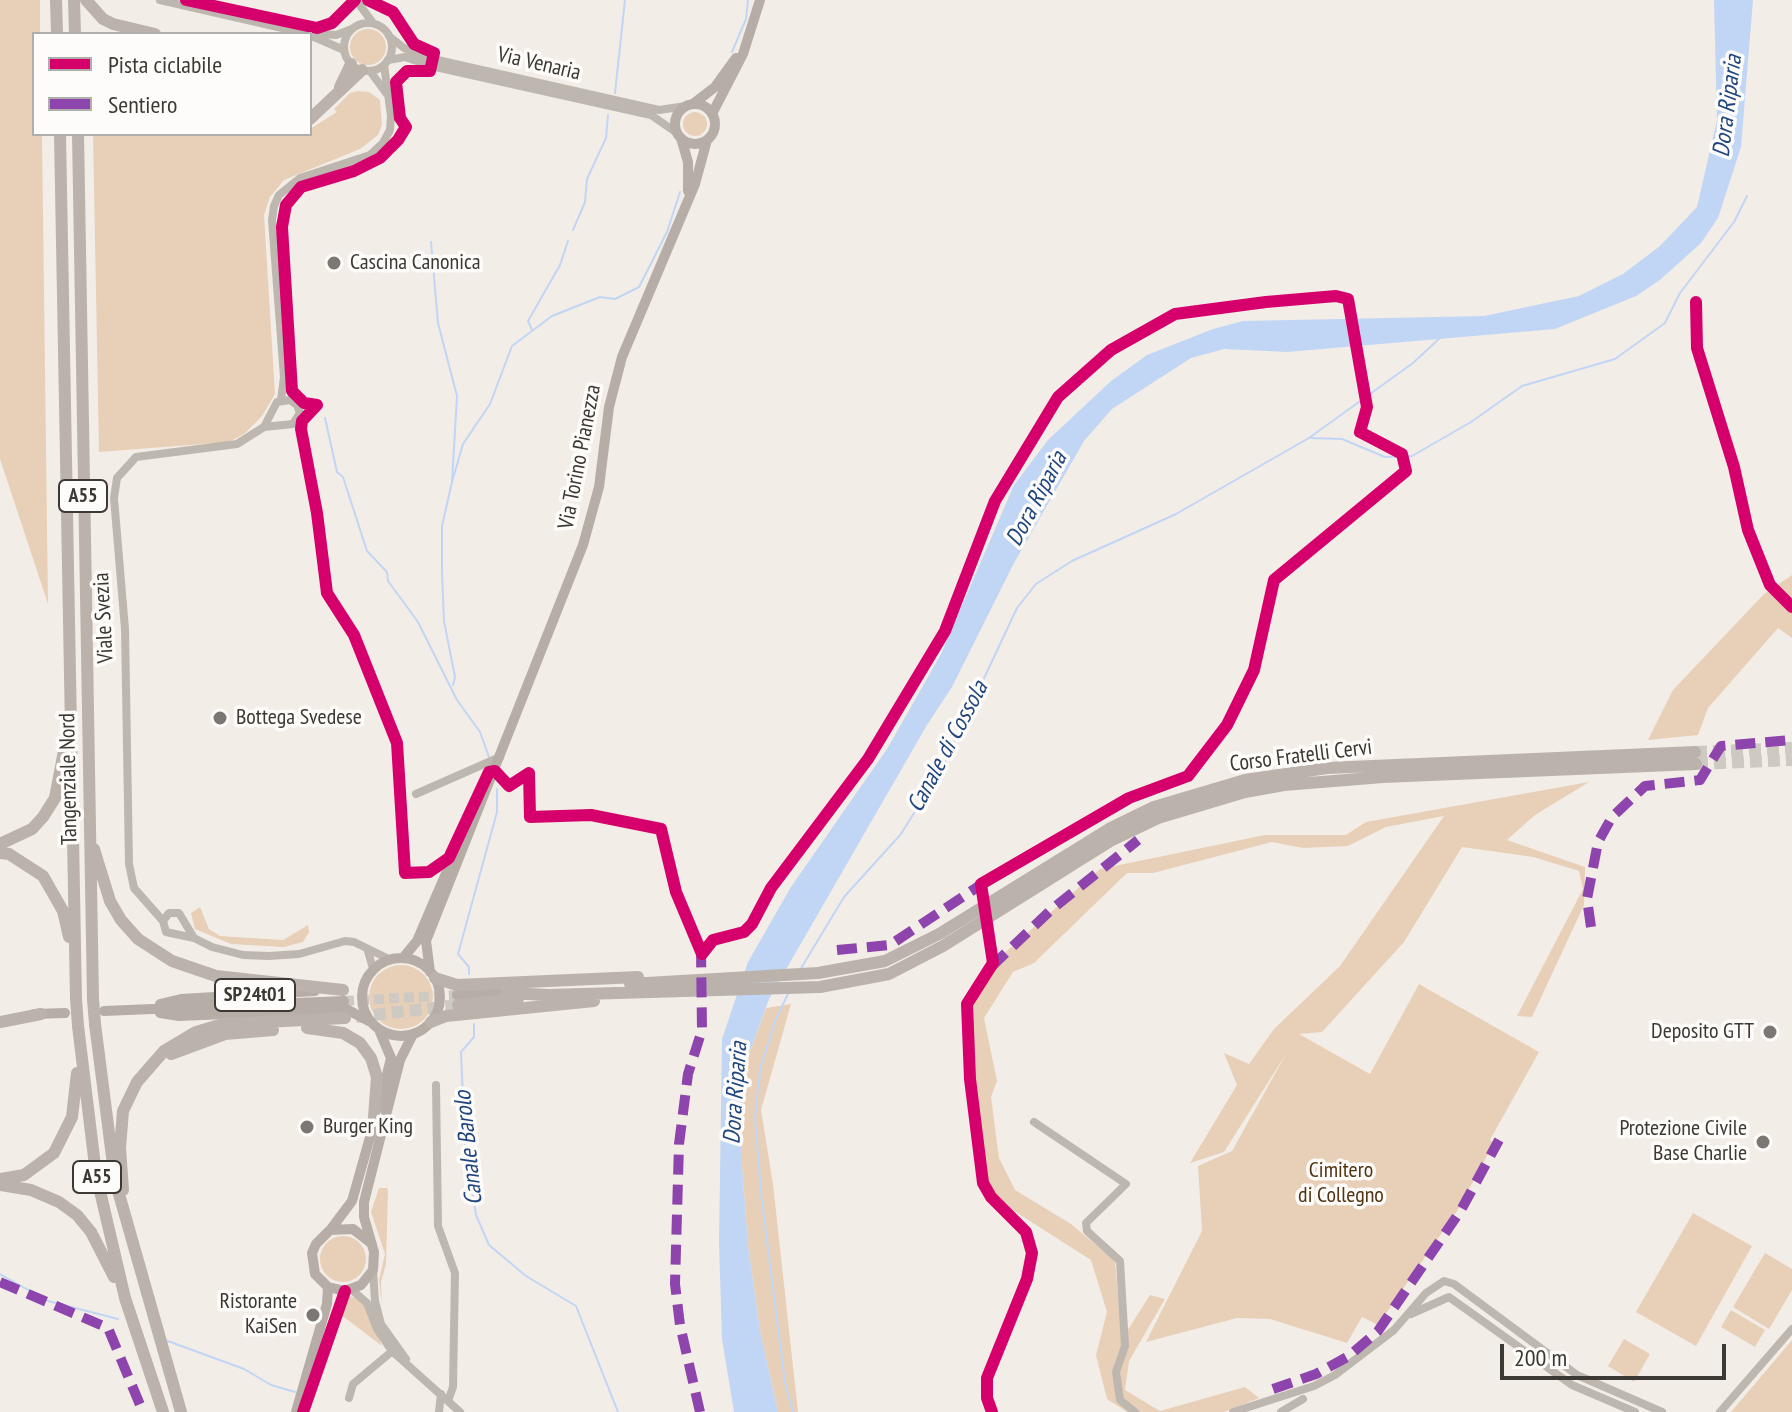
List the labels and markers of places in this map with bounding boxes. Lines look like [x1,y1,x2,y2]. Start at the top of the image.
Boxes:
place label: Cascina Canonica [350,250,481,276]
marker: Cascina Canonica [325,254,343,272]
place label: Bottega Svedese [236,705,362,731]
marker: Bottega Svedese [211,709,229,727]
place label: Deposito GTT [1651,1019,1754,1045]
marker: Deposito GTT [1761,1023,1779,1041]
place label: Burger King [323,1114,413,1140]
place label: Protezione Civile Base Charlie [1619,1116,1747,1168]
marker: Burger King [298,1118,316,1136]
marker: Protezione Civile Base Charlie [1754,1133,1772,1151]
place label: Ristorante KaiSen [219,1289,297,1340]
marker: Ristorante KaiSen [304,1306,322,1324]

